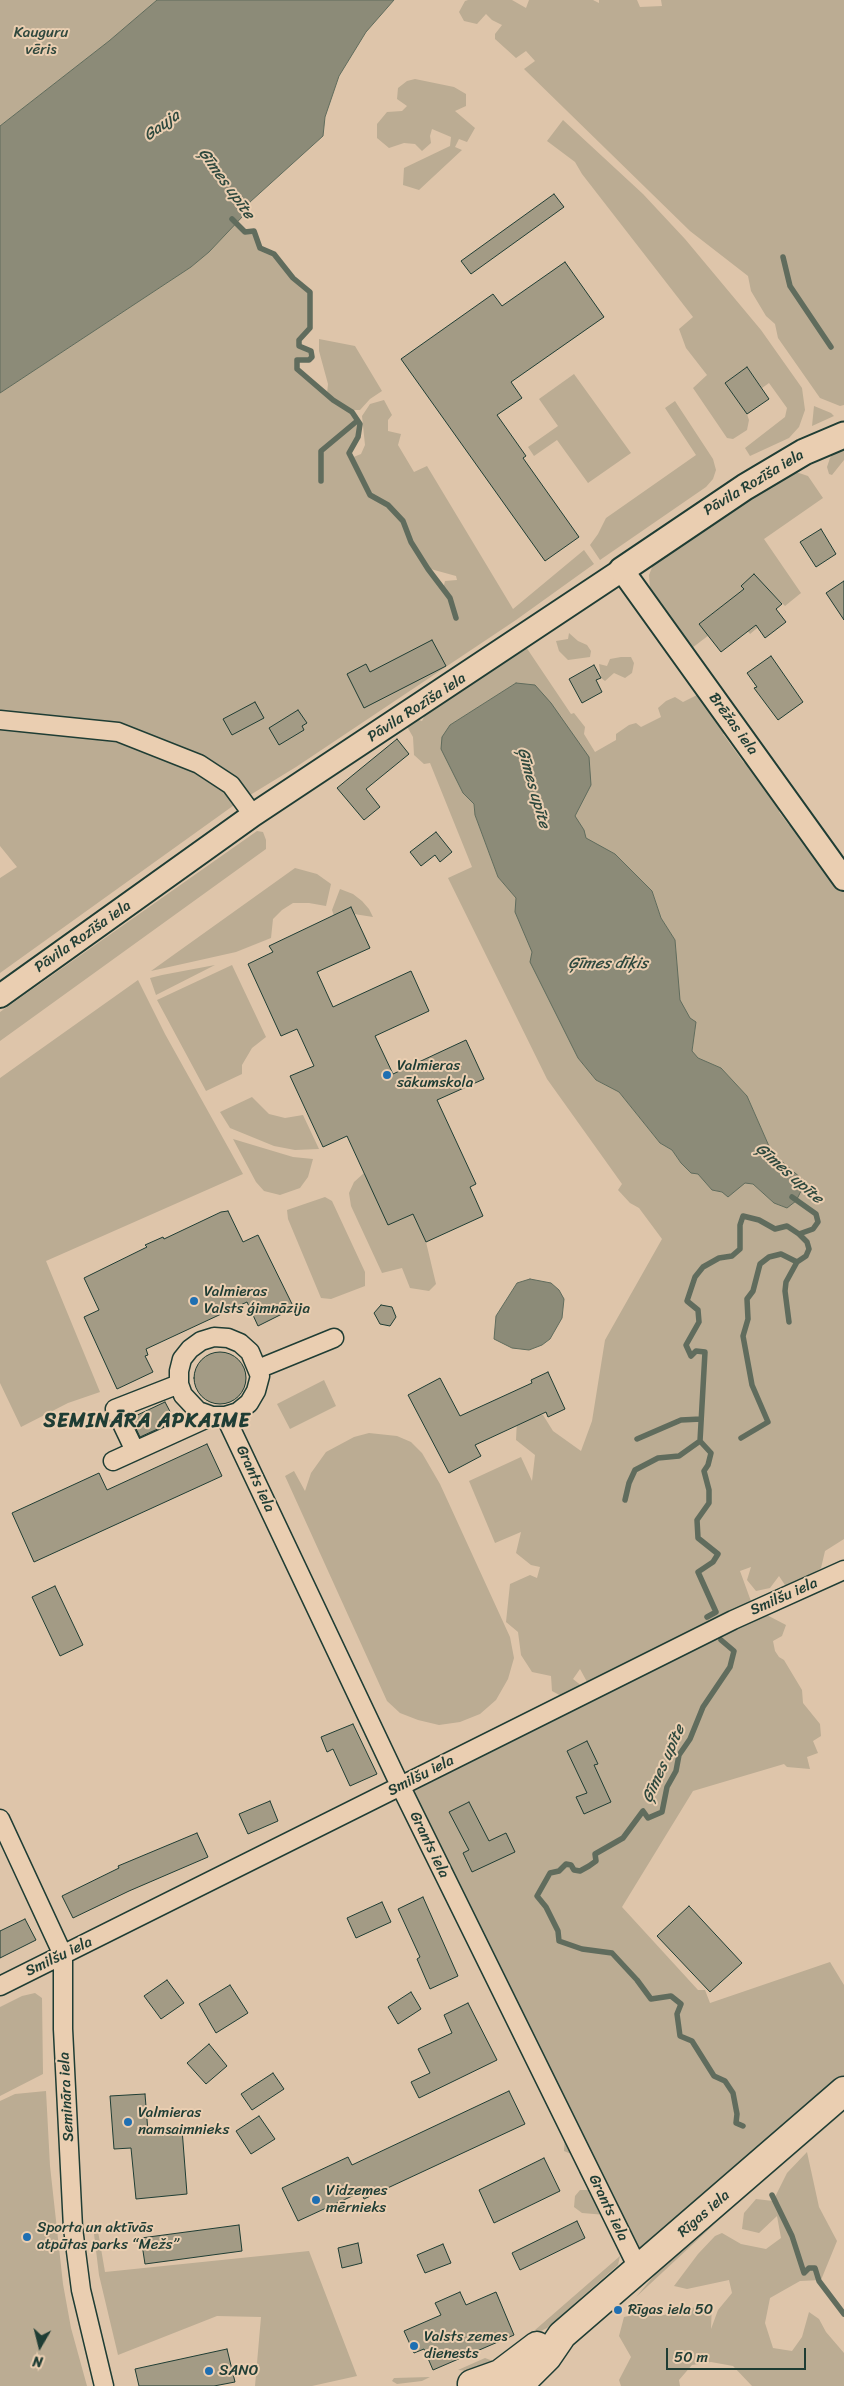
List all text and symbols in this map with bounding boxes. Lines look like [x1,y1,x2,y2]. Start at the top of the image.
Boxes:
park label: Kauguru vēris [14,24,68,59]
water label: Gauja [140,107,184,145]
water label: Ģīmes upīte [194,145,258,223]
street label: Pāvila Rozīša iela [701,446,807,520]
street label: Pāvila Rozīša iela [365,670,469,746]
street label: Brēžas iela [704,689,762,759]
water label: Ģīmes upīte [512,745,554,831]
street label: Pāvila Rozīša iela [31,897,135,977]
water label: Ģīmes dīķis [568,954,648,974]
place label: Valmieras sākumskola [397,1057,473,1092]
marker: Valmieras sākumskola [381,1069,393,1081]
water label: Ģīmes upīte [751,1140,827,1208]
place label: Valmieras Valsts ģimnāzija [204,1283,310,1318]
marker: Valmieras Valsts ģimnāzija [188,1295,200,1307]
district label: SEMINĀRA APKAIME [43,1410,251,1434]
street label: Grants iela [232,1443,278,1515]
street label: Smilšu iela [748,1574,820,1620]
water label: Ģīmes upīte [638,1722,690,1806]
street label: Smilšu iela [385,1752,457,1800]
street label: Grants iela [405,1809,453,1881]
street label: Smilšu iela [23,1933,95,1981]
street label: Semināra iela [56,2052,78,2142]
place label: Valmieras namsaimnieks [138,2104,229,2139]
marker: Valmieras namsaimnieks [122,2116,134,2128]
street label: Grants iela [584,2172,632,2244]
place label: Vidzemes mērnieks [326,2182,387,2217]
street label: Rīgas iela [674,2187,734,2241]
marker: Vidzemes mērnieks [310,2194,322,2206]
place label: Sporta un aktīvās atpūtas parks “Mežs” [37,2219,178,2254]
marker: Sporta un aktīvās atpūtas parks “Mežs” [21,2231,33,2243]
place label: Rīgas iela 50 [628,2301,713,2319]
marker: Rīgas iela 50 [612,2304,624,2316]
north arrow [15,2321,65,2371]
place label: Valsts zemes dienests [424,2328,508,2363]
scale bar [669,2338,809,2370]
marker: Valsts zemes dienests [408,2340,420,2352]
text: 50 m [674,2344,708,2370]
text: N [31,2348,44,2374]
place label: SANO [219,2362,259,2380]
marker: SANO [203,2365,215,2377]

